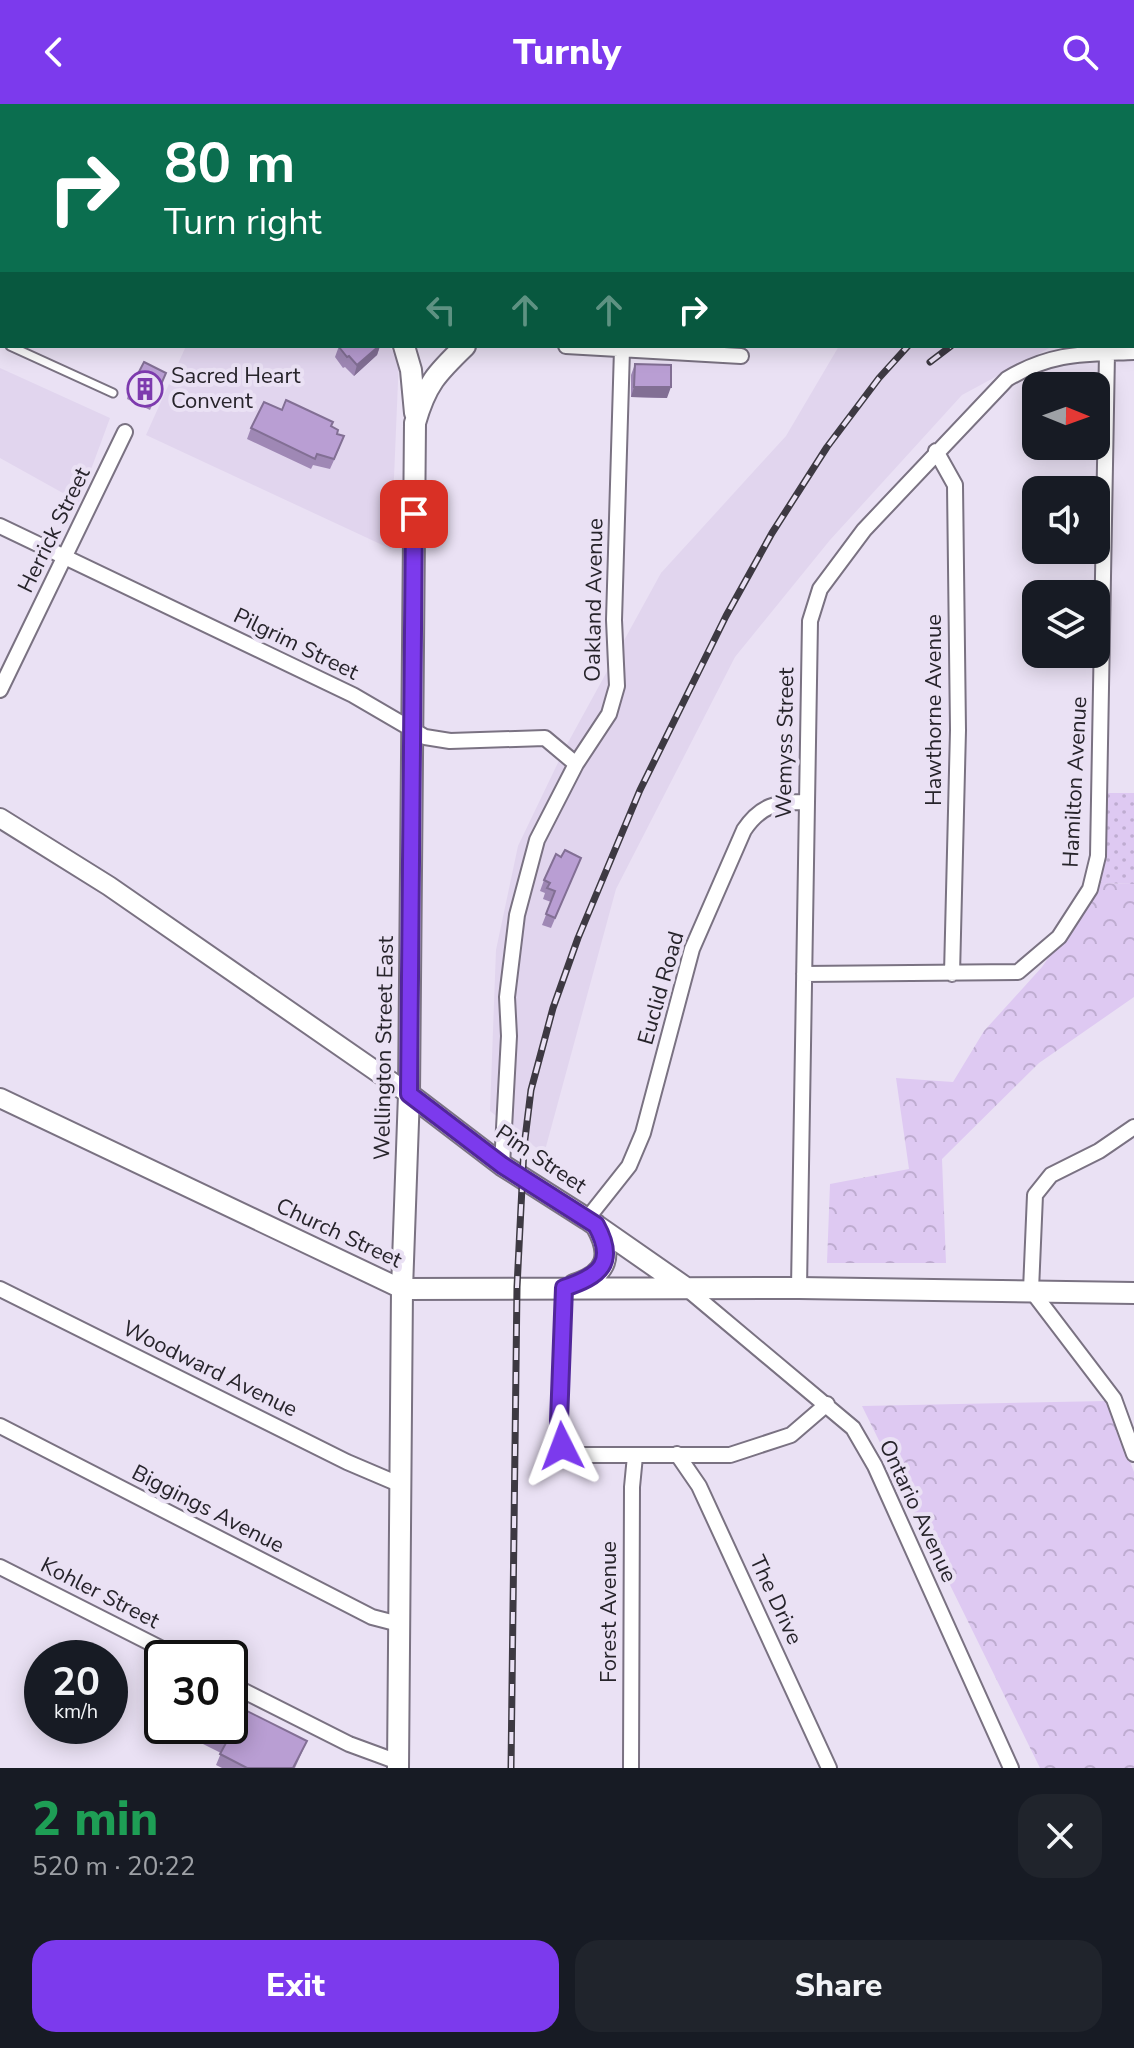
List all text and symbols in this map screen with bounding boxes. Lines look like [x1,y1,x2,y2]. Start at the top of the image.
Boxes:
text: Turnly [513,28,621,77]
icon: back [32,30,76,74]
icon: search [1058,30,1102,74]
text: 80 m [164,125,295,202]
icon: right [32,136,136,240]
text: Turn right [164,198,321,247]
icon: left [419,288,463,332]
icon: ahead [503,288,547,332]
icon: ahead [587,288,631,332]
icon: right [671,288,715,332]
place label: Sacred Heart Convent [171,361,301,416]
building icon: Sacred Heart Convent [126,370,164,408]
north arrow [1022,372,1110,460]
map controls [1022,372,1110,668]
street label: Herrick Street [11,462,97,598]
button: sound [1022,476,1110,564]
pin [380,480,448,548]
icon: arrive [392,492,436,536]
street label: Oakland Avenue [578,518,610,682]
button: layers [1022,580,1110,668]
street label: Pilgrim Street [228,601,364,687]
street label: Hawthorne Avenue [919,614,949,806]
street label: Wemyss Street [769,667,801,819]
street label: Hamilton Avenue [1056,696,1094,868]
street label: Euclid Road [631,928,691,1048]
street label: Wellington Street East [367,935,401,1160]
street label: Pim Street [490,1118,593,1201]
street label: Church Street [271,1191,407,1275]
street label: Woodward Avenue [117,1314,303,1424]
position arrow [520,1404,604,1488]
street label: Ontario Avenue [872,1435,964,1587]
street label: Biggings Avenue [127,1458,289,1560]
street label: Forest Avenue [594,1541,624,1683]
street label: Kohler Street [35,1550,165,1636]
street label: The Drive [742,1550,810,1650]
speed limit sign: 30 [144,1640,248,1744]
text: 20 [52,1655,100,1709]
text: km/h [54,1698,98,1725]
text: 2 min [32,1786,158,1852]
button: close [1018,1794,1102,1878]
text: 520 m · 20:22 [32,1849,195,1884]
button: Exit [32,1940,559,2032]
button: Share [575,1940,1102,2032]

